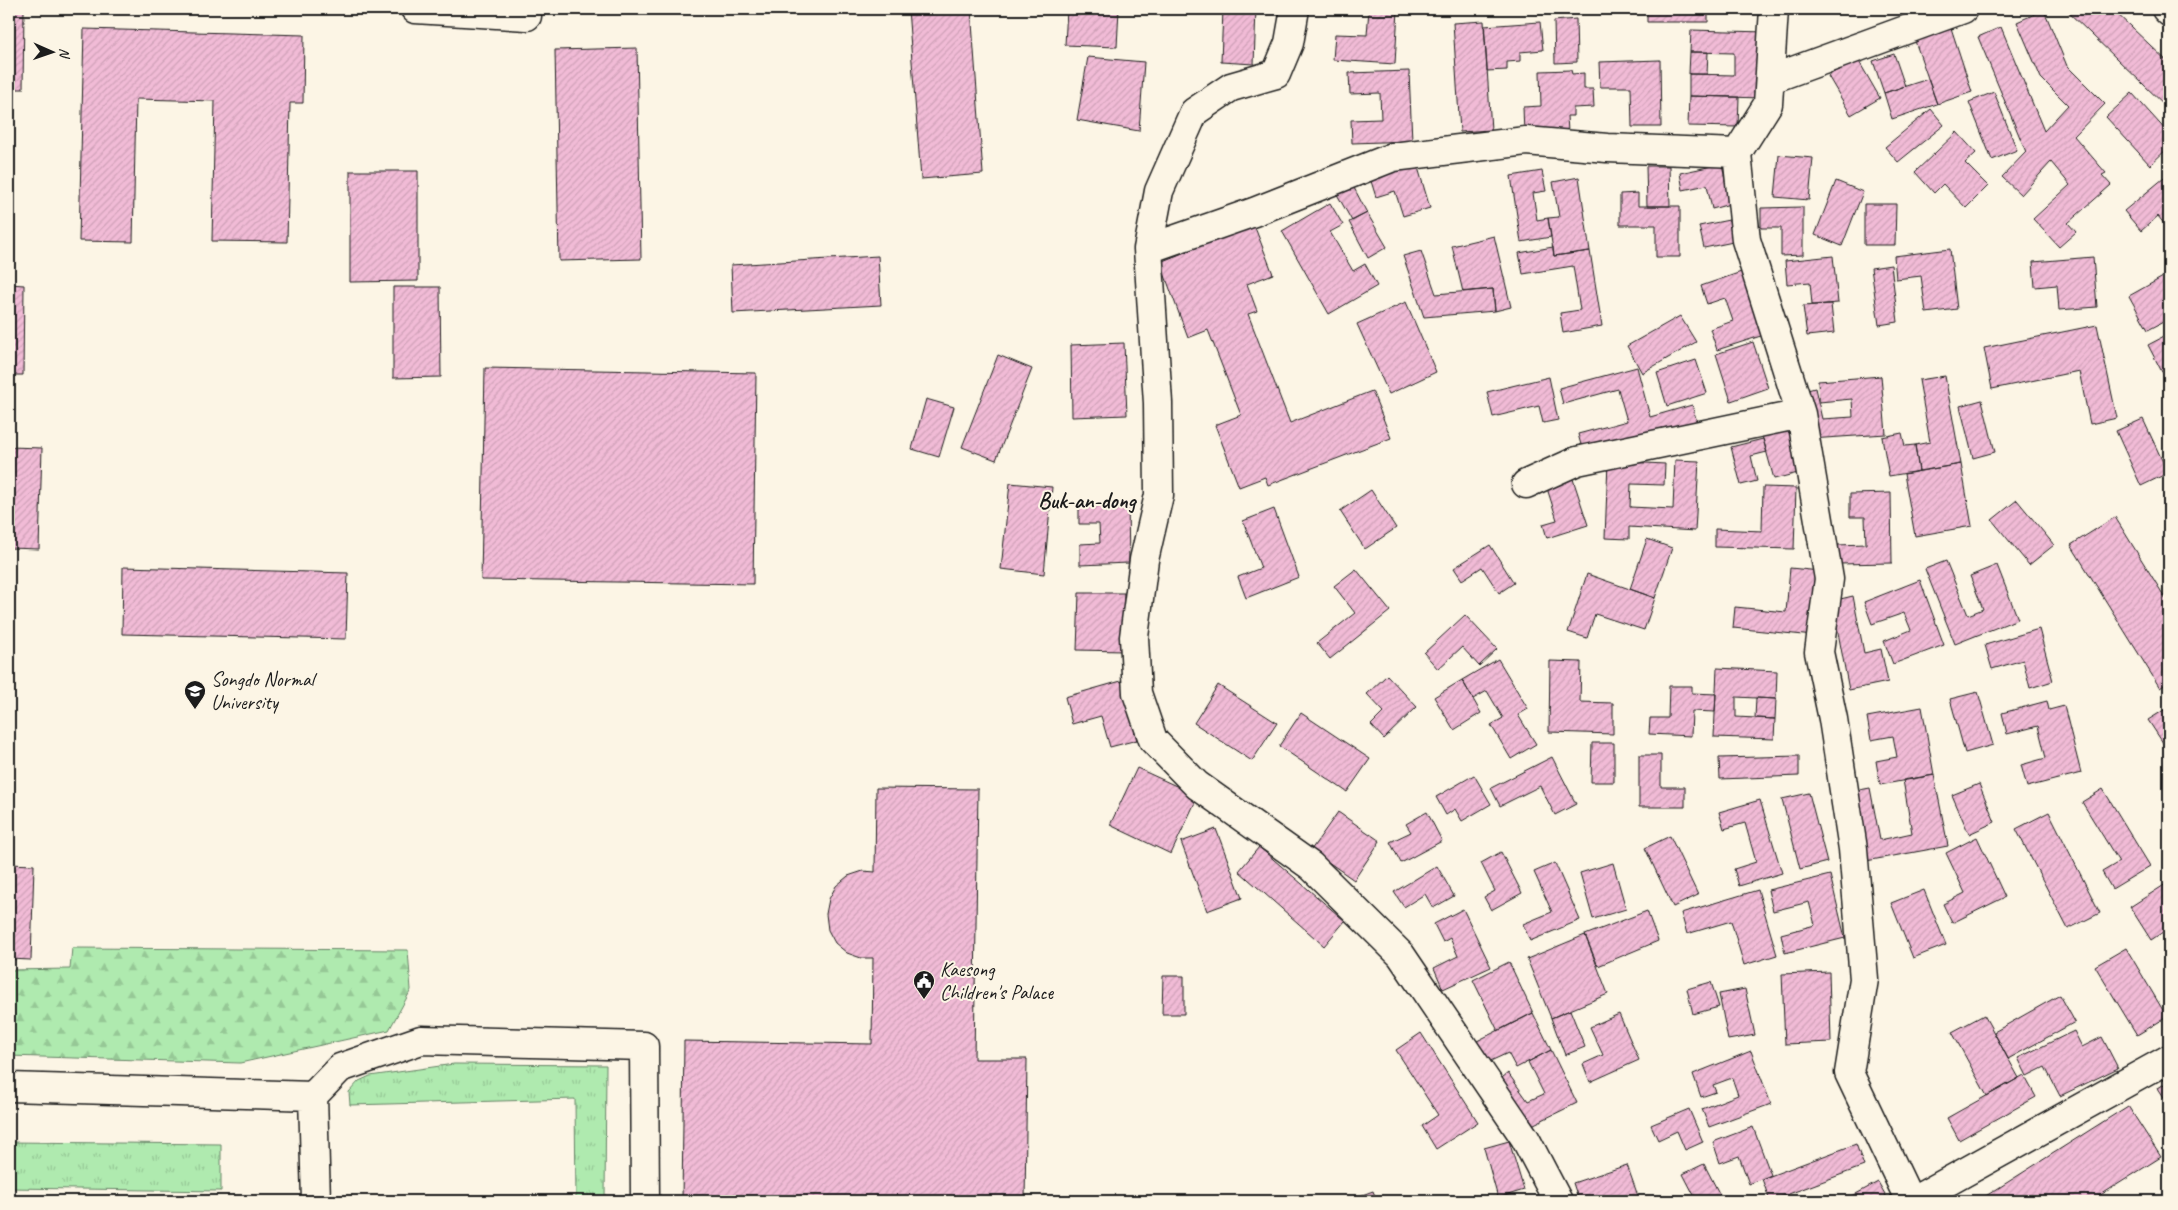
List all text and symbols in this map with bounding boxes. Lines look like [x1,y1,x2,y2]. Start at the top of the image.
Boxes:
north arrow [28,28,78,78]
text: N [56,48,73,59]
district label: Buk-an-dong [1038,487,1138,515]
place label: Songdo Normal University [211,667,318,715]
school or university icon: Songdo Normal University [183,679,207,710]
place label: Kaesong Children's Palace [940,957,1054,1005]
public building icon: Kaesong Children's Palace [912,969,936,1000]

